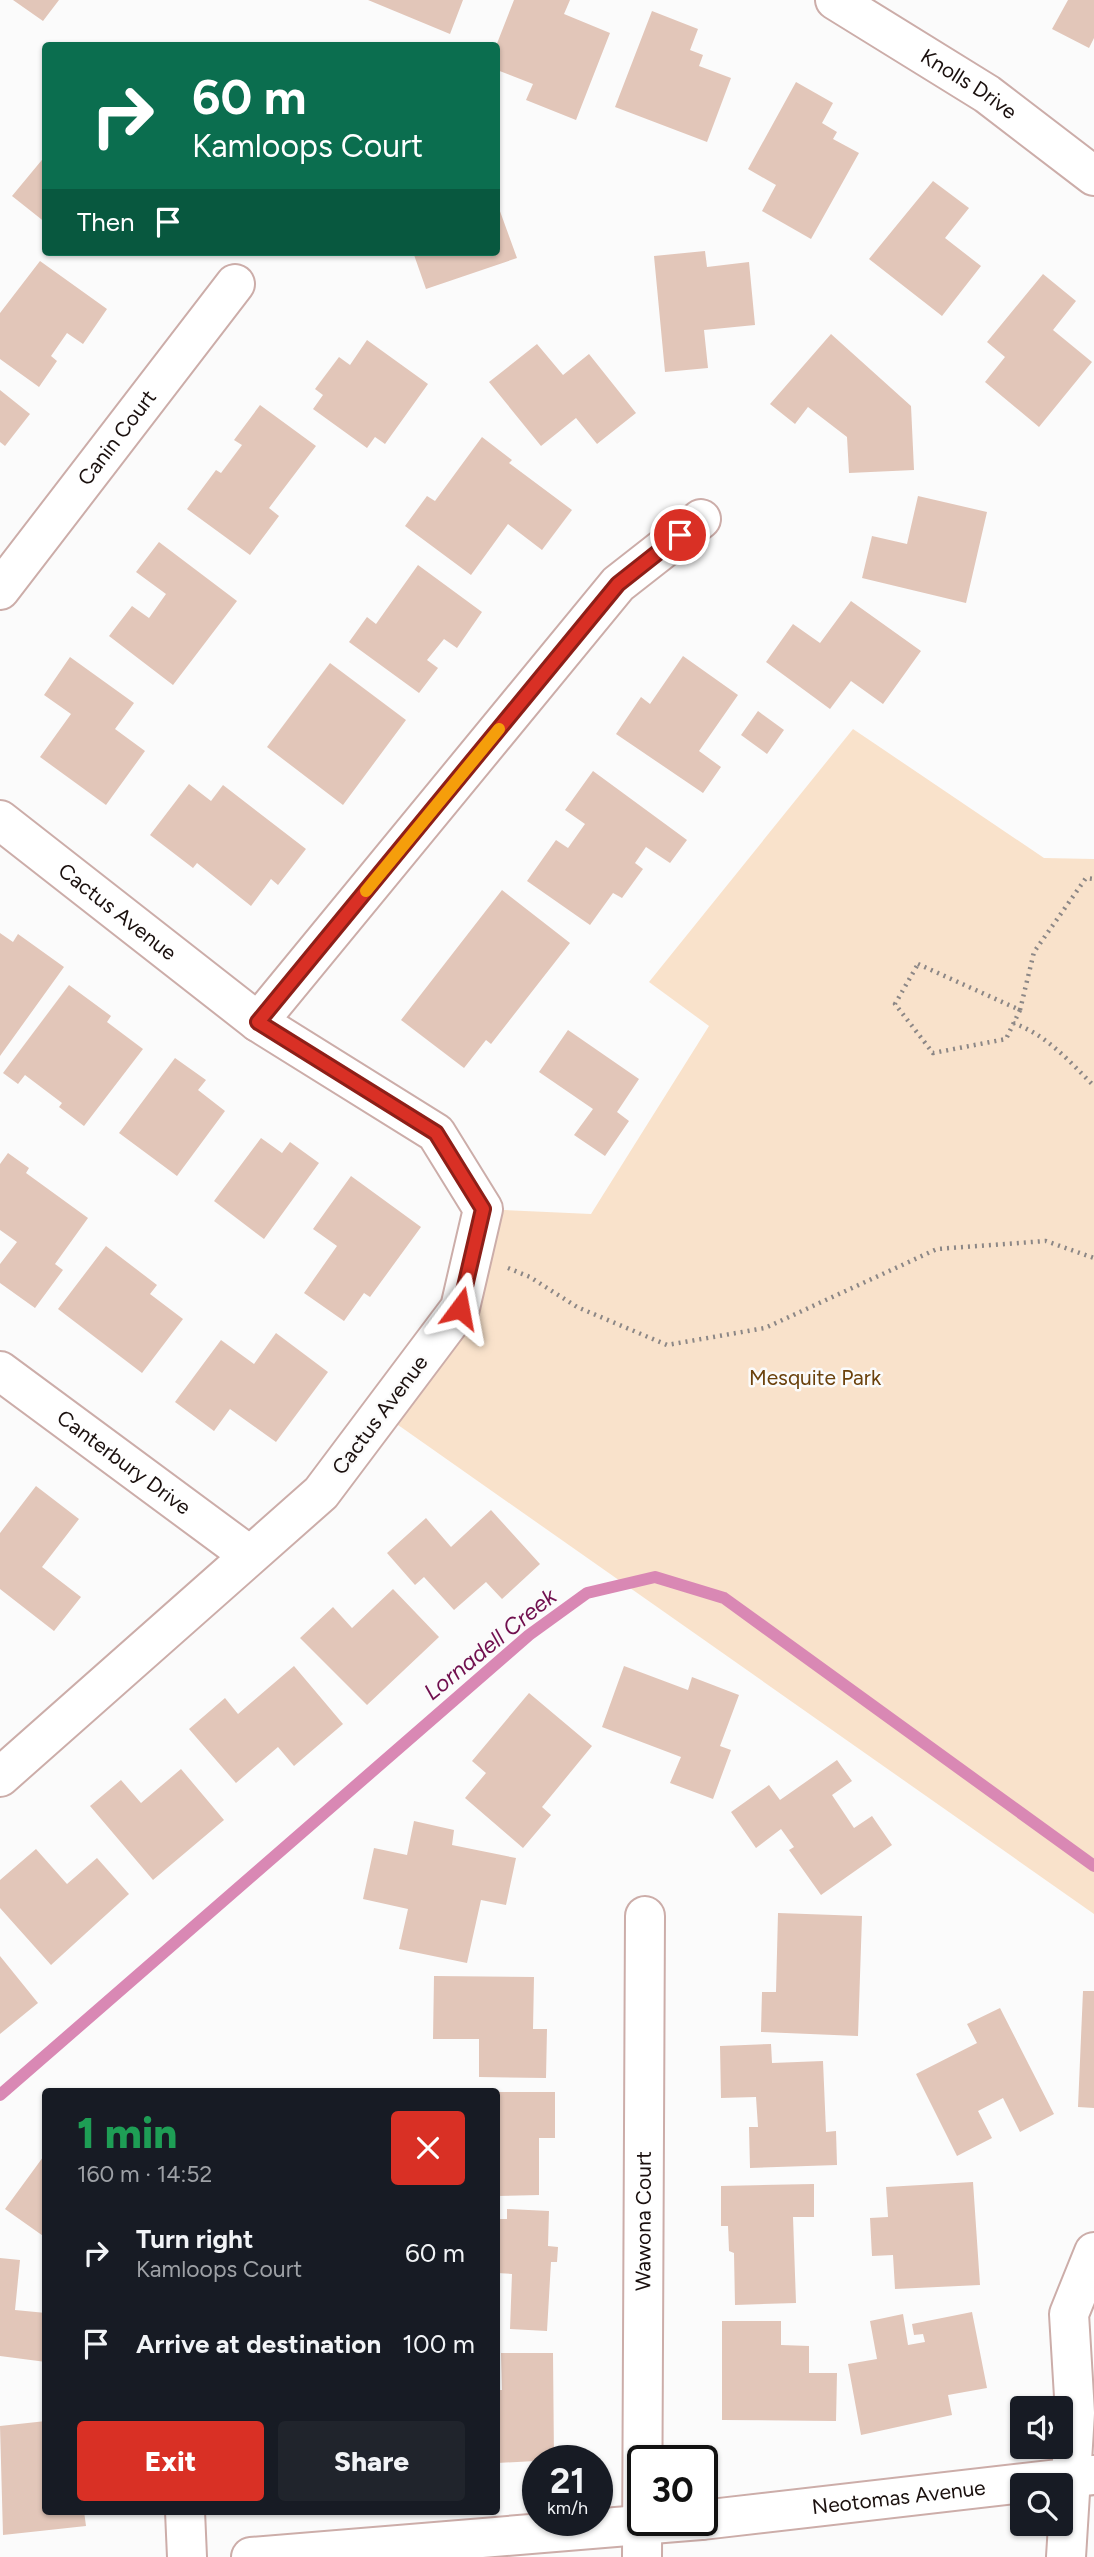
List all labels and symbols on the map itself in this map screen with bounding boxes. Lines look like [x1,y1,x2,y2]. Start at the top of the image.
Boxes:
street label: Knolls Drive [916,43,1022,124]
street label: Canin Court [72,385,161,490]
pin [650,505,710,565]
street label: Cactus Avenue [54,858,182,965]
position arrow [423,1271,497,1345]
street label: Cactus Avenue [327,1350,433,1479]
park label: Mesquite Park [749,1365,882,1390]
street label: Canterbury Drive [52,1405,196,1520]
water label: Lornadell Creek [418,1582,562,1706]
street label: Wawona Court [630,2151,656,2291]
speed limit sign: 30 [627,2445,718,2536]
street label: Neotomas Avenue [810,2475,987,2519]

